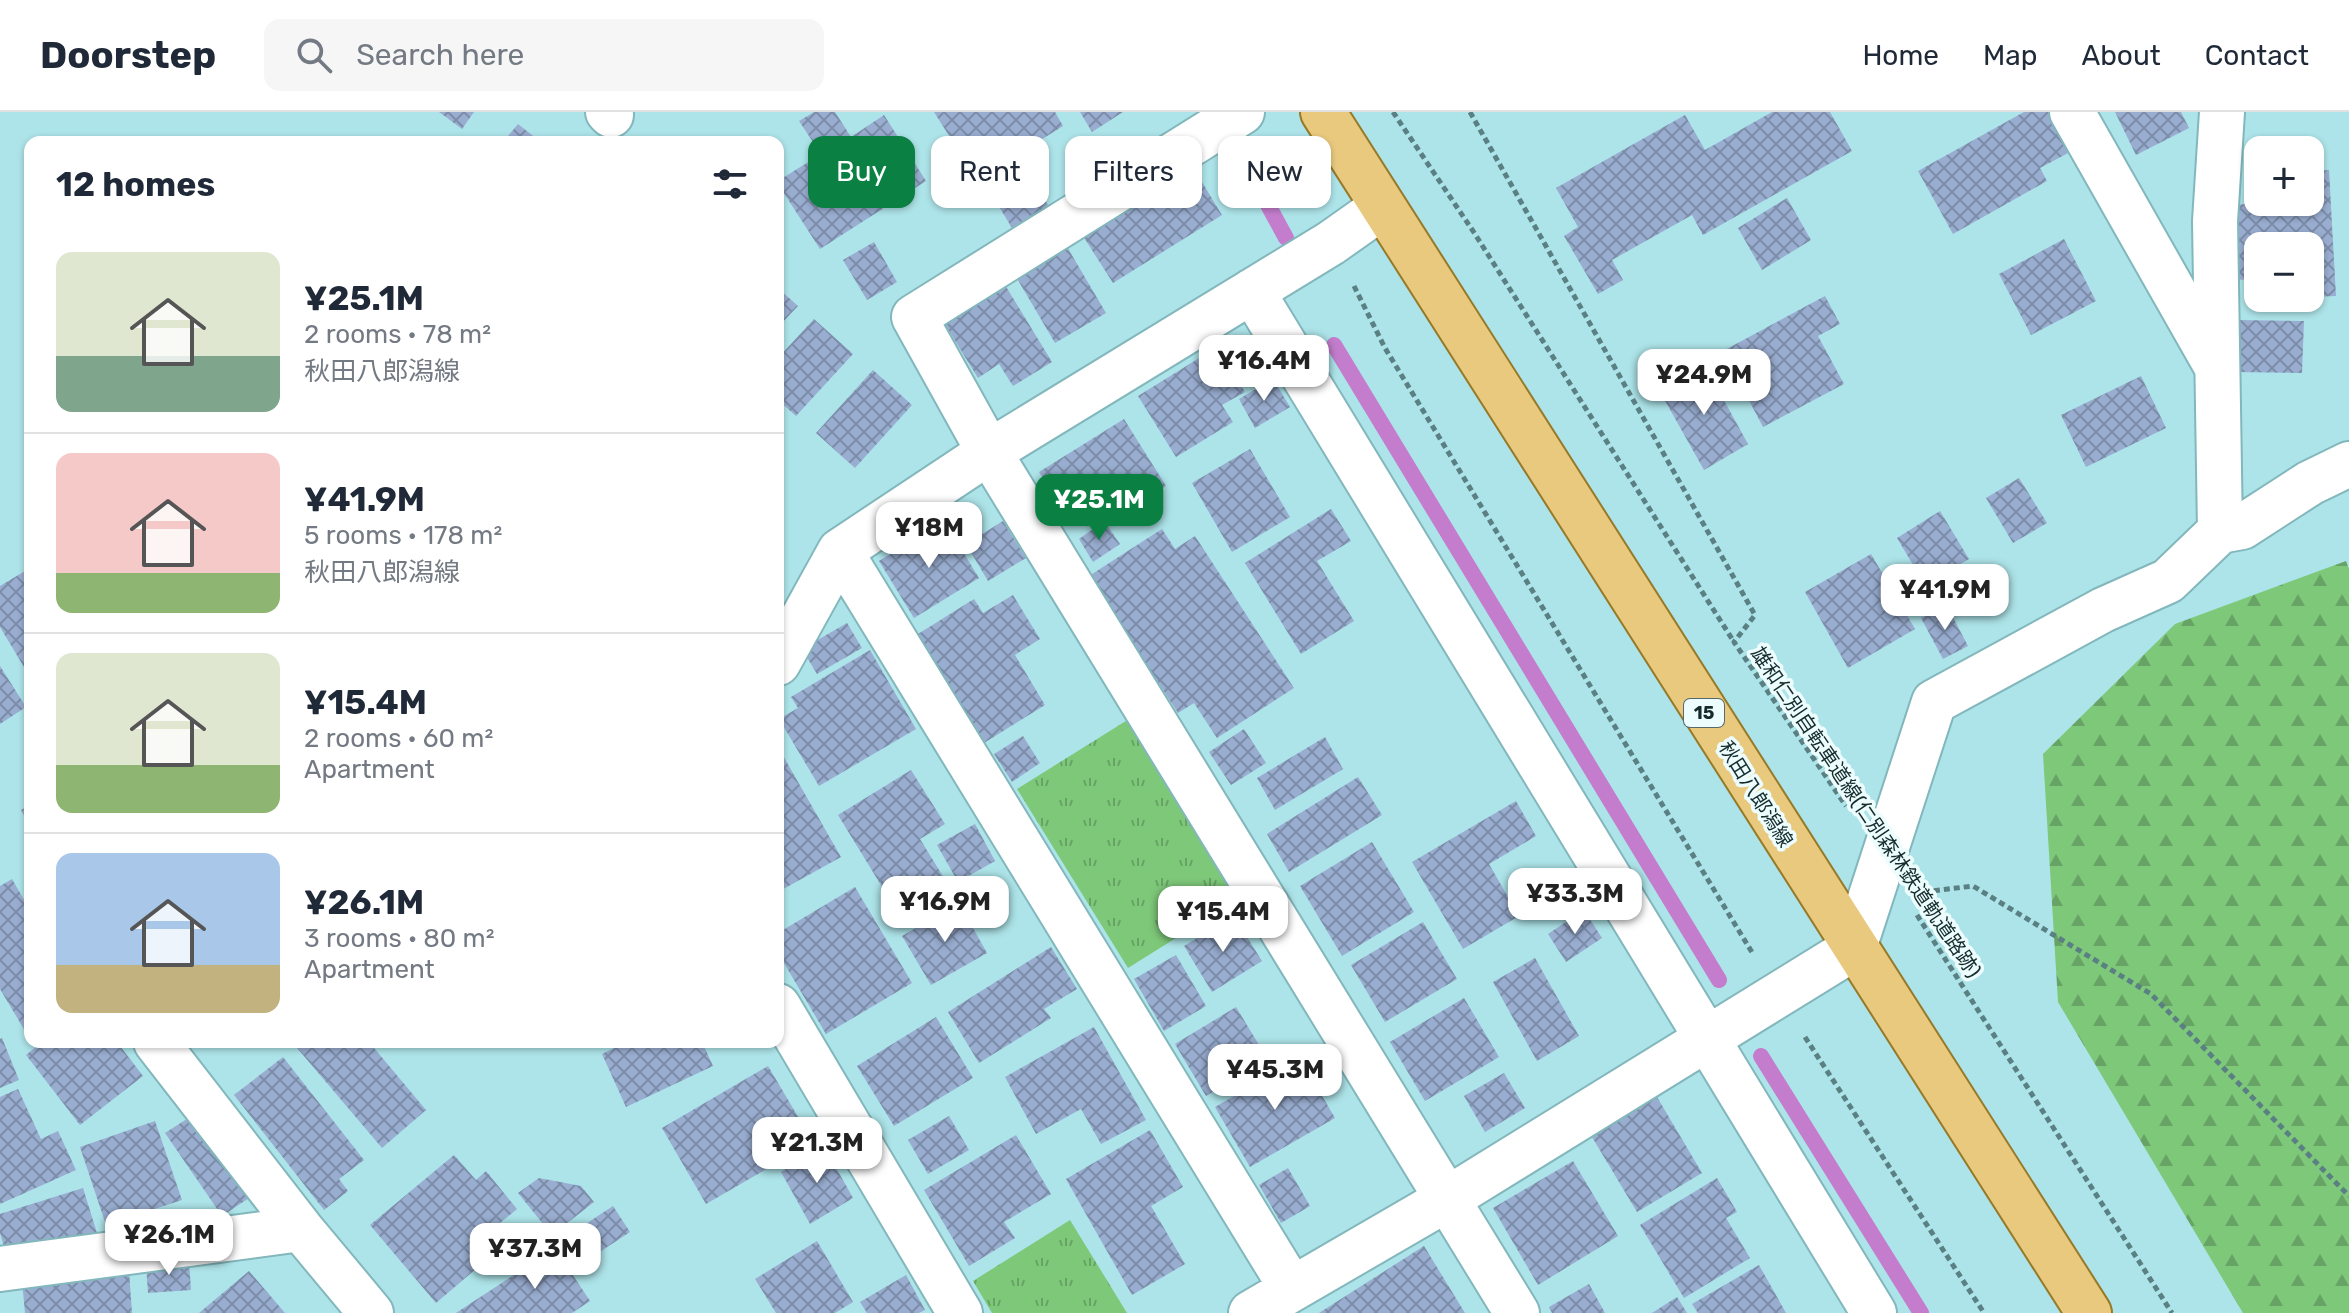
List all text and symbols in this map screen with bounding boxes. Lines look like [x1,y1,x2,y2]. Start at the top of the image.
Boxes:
search box [264,19,824,91]
text: Doorstep [40,32,216,78]
icon: search [292,33,336,77]
text: Search here [356,37,524,73]
text: Home [1862,39,1939,72]
text: Map [1983,39,2037,72]
text: About [2081,39,2161,72]
text: Contact [2205,39,2309,72]
chip: Buy [808,136,915,208]
chip: Rent [931,136,1049,208]
chip: Filters [1065,136,1202,208]
chip: New [1218,136,1331,208]
map controls [2244,136,2324,312]
button: + [2244,136,2324,216]
icon: filters [708,162,752,206]
text: 12 homes [56,164,215,205]
button: − [2244,232,2324,312]
text: ¥25.1M [304,278,424,319]
icon: home [120,284,216,380]
text: 2 rooms · 78 m² [304,319,491,350]
pin: ¥16.4M [1199,335,1329,403]
text: ¥16.4M [1217,345,1311,376]
pin: ¥24.9M [1639,349,1769,417]
text: 秋田八郎潟線 [304,356,460,387]
text: ¥24.9M [1656,359,1752,390]
pin: ¥25.1M [1034,474,1164,542]
text: ¥41.9M [304,479,425,520]
text: ¥25.1M [1053,484,1145,515]
icon: home [120,485,216,581]
pin: ¥18M [882,502,976,570]
text: ¥18M [894,512,964,543]
text: 5 rooms · 178 m² [304,520,502,551]
text: 秋田八郎潟線 [304,557,460,588]
pin: ¥41.9M [1880,564,2010,632]
text: ¥41.9M [1899,574,1991,605]
street label: 雄和仁別自転車道線(仁別森林鉄道軌道路跡) [1746,642,1986,982]
text: ¥15.4M [304,682,427,723]
icon: home [120,685,216,781]
road number: 15 [1684,699,1724,727]
text: 2 rooms · 60 m² [304,723,493,754]
street label: 秋田八郎潟線 [1714,737,1798,851]
text: Apartment [304,754,435,785]
pin: ¥33.3M [1510,868,1640,936]
pin: ¥16.9M [880,876,1010,944]
text: ¥33.3M [1526,878,1624,909]
text: ¥26.1M [304,882,424,923]
icon: home [120,885,216,981]
text: ¥16.9M [899,886,991,917]
pin: ¥15.4M [1158,886,1288,954]
text: ¥15.4M [1176,896,1270,927]
text: 3 rooms · 80 m² [304,923,495,954]
text: Apartment [304,954,435,985]
pin: ¥45.3M [1210,1044,1340,1112]
text: ¥45.3M [1226,1054,1324,1085]
pin: ¥21.3M [752,1117,882,1185]
text: ¥21.3M [770,1127,864,1158]
pin: ¥26.1M [104,1209,234,1277]
text: ¥26.1M [123,1219,215,1250]
pin: ¥37.3M [470,1223,600,1291]
text: ¥37.3M [488,1233,582,1264]

